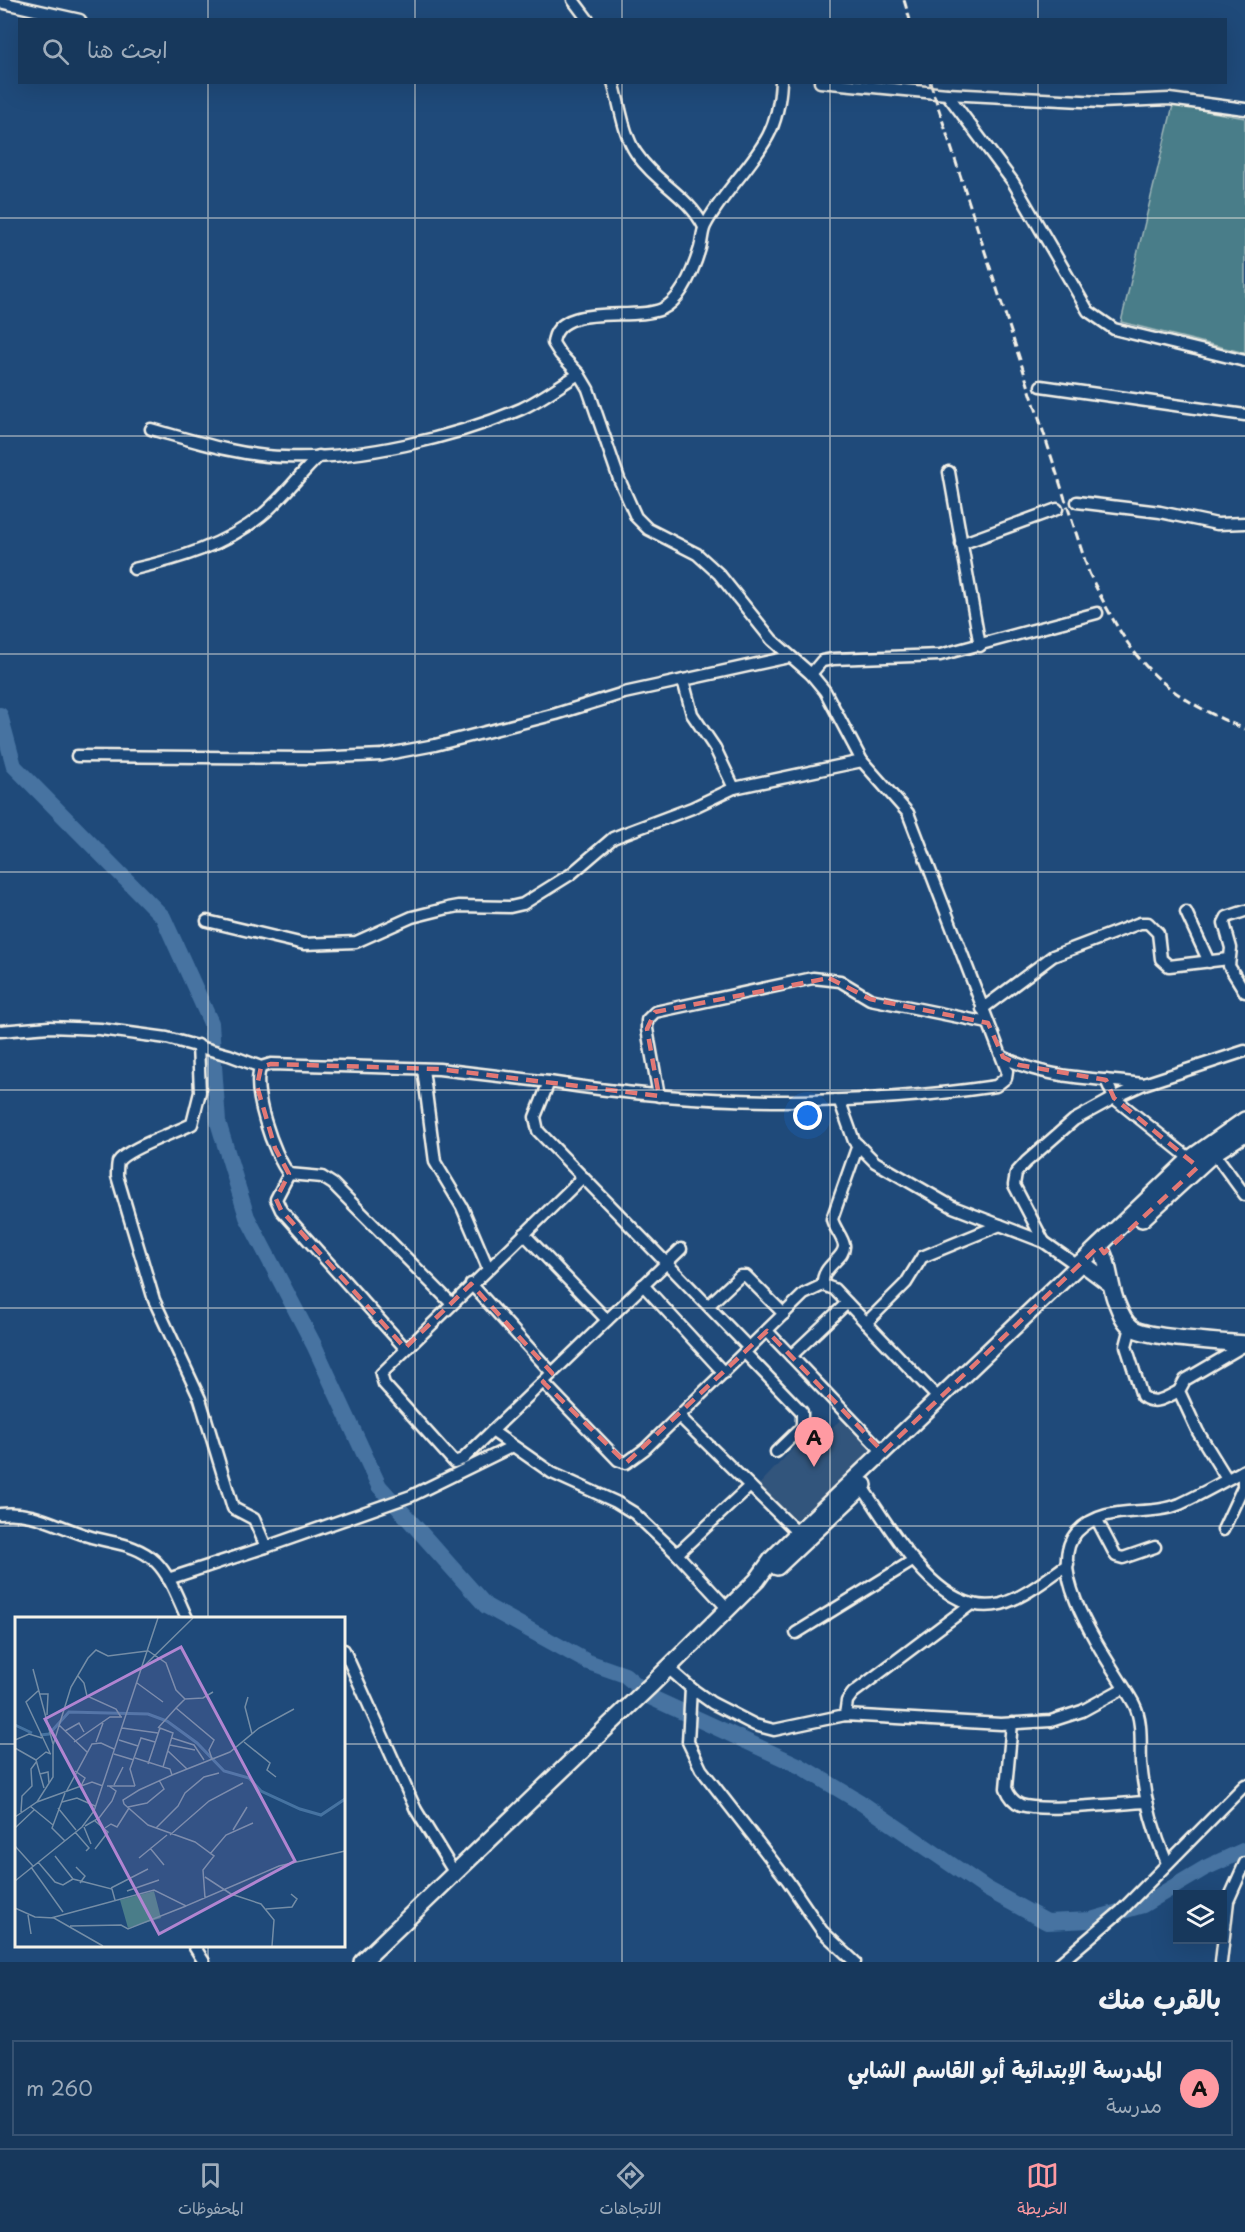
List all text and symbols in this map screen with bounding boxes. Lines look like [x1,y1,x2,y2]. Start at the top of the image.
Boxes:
search box [18,18,1227,84]
text: ابحث هنا [87,32,168,65]
icon: search [39,35,72,68]
your location [793,1101,822,1130]
pin: A [794,1418,834,1467]
inset map [15,1617,345,1947]
map controls [1173,1890,1227,1944]
button: layers [1173,1890,1227,1944]
text: بالقرب منك [1099,1979,1221,2018]
text: المدرسة الإبتدائية أبو القاسم الشابي [848,2052,1162,2085]
text: 260 m [26,2073,93,2103]
text: A [1192,2073,1207,2103]
text: مدرسة [1106,2090,1162,2120]
tab: المحفوظات [178,2159,244,2223]
tab: الاتجاهات [600,2159,661,2223]
tab: الخريطة [1017,2159,1067,2223]

